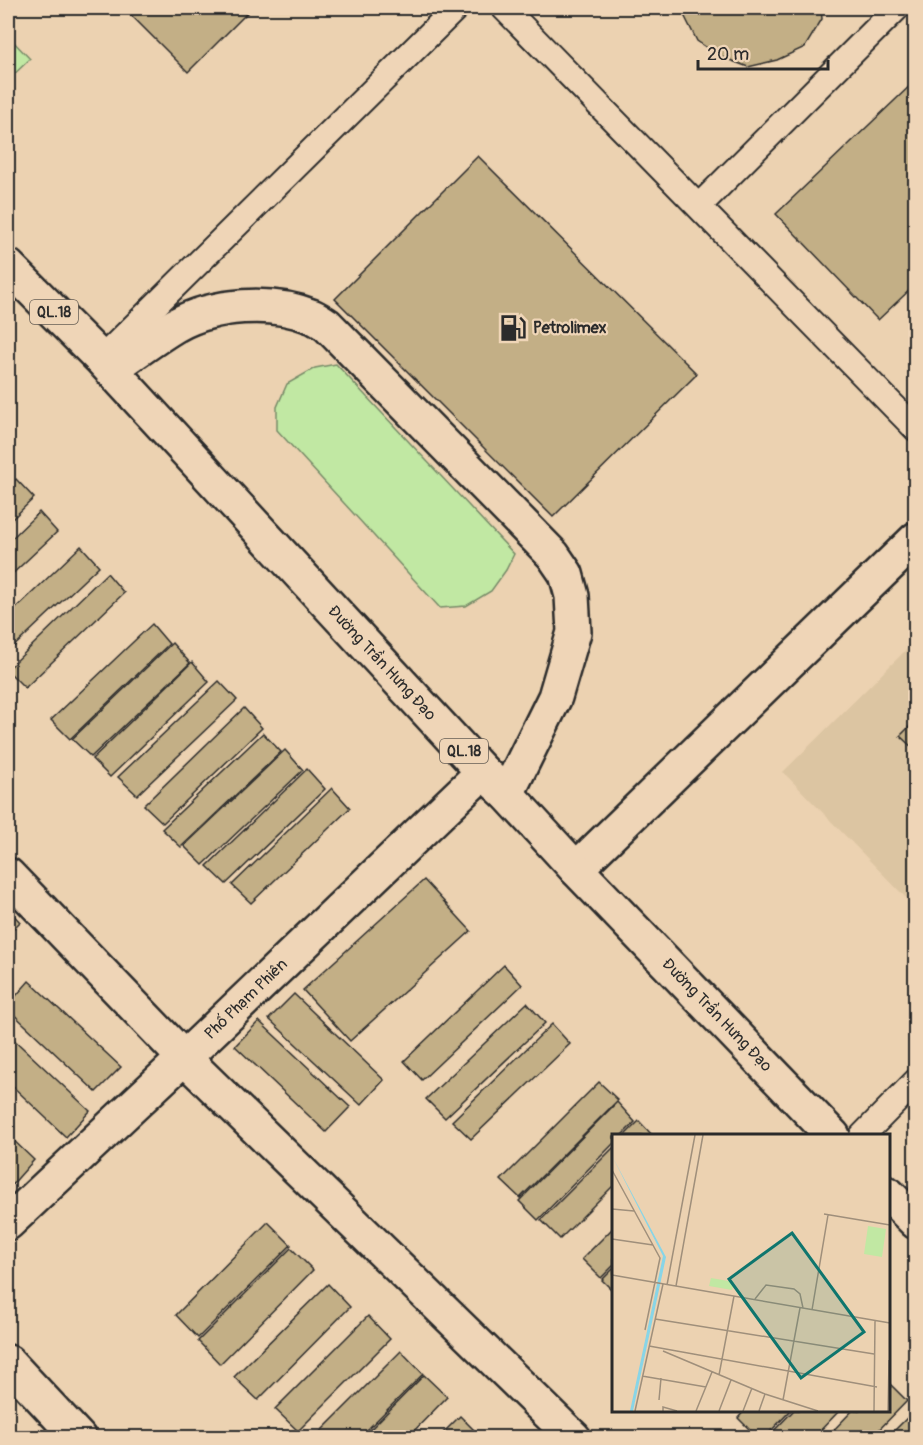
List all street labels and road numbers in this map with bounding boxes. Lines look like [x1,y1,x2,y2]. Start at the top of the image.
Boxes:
road number: QL.18 [30,300,78,324]
street label: Đường Trần Hưng Đạo [324,601,441,725]
road number: QL.18 [440,739,488,763]
street label: Đường Trần Hưng Đạo [658,953,777,1076]
street label: Phố Phạm Phiên [200,954,292,1044]

